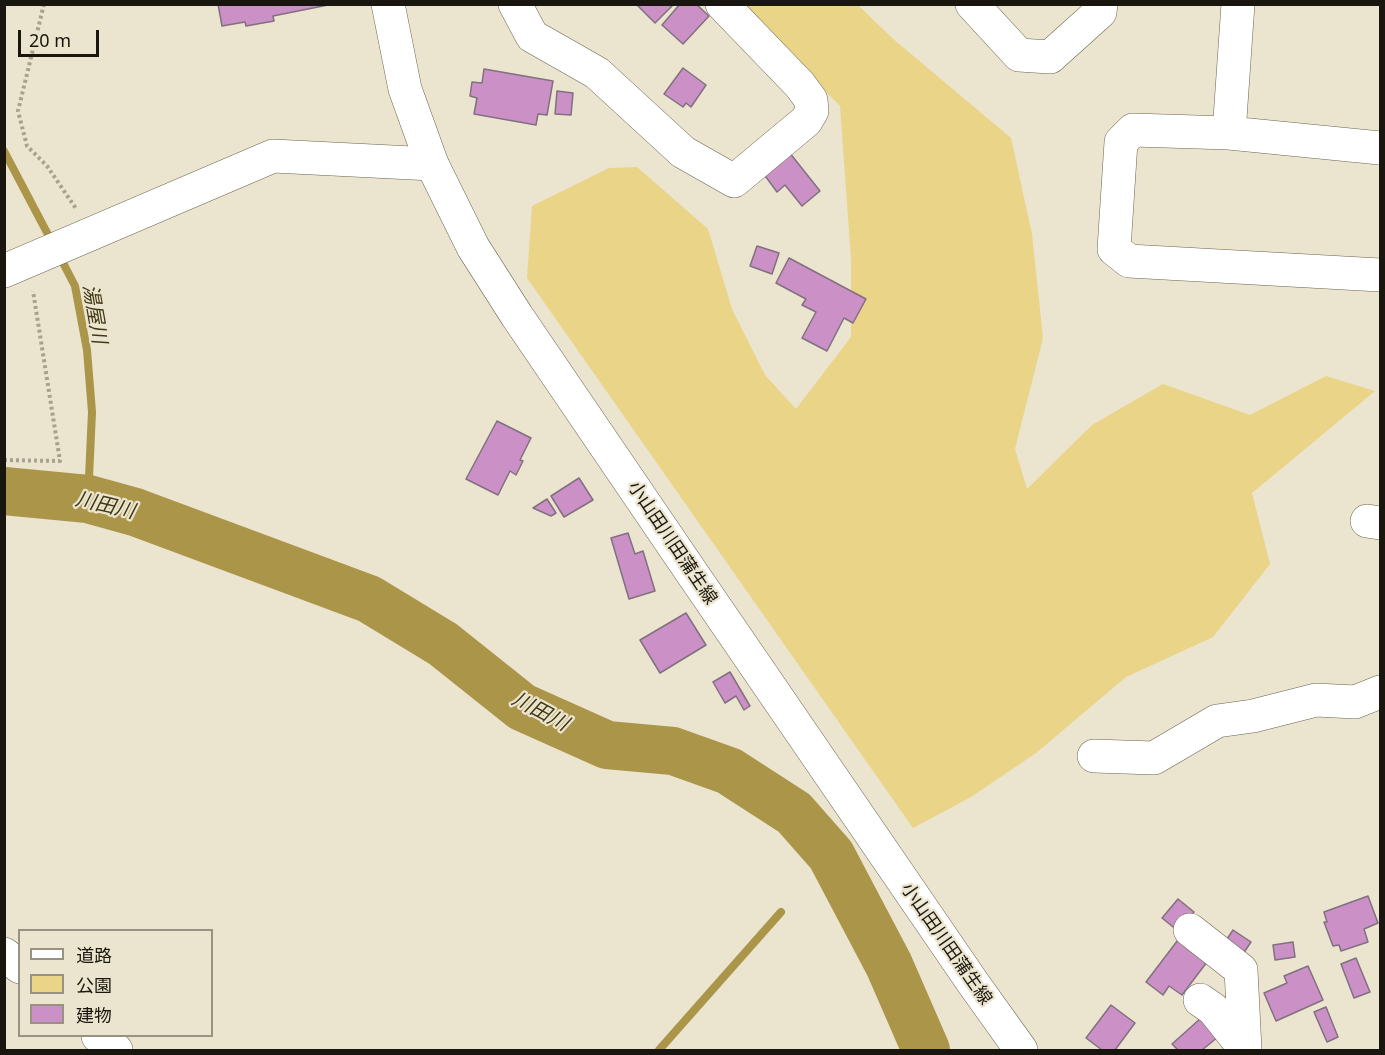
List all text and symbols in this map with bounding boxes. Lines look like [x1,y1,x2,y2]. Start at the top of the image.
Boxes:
scale bar [21,18,102,56]
text: 20 m [29,28,71,52]
water label: 湯屋川 [77,282,111,346]
street label: 小山田川田蒲生線 [623,477,721,609]
water label: 川田川 [73,488,137,524]
water label: 川田川 [508,687,572,737]
street label: 小山田川田蒲生線 [896,879,996,1009]
legend [18,929,213,1037]
text: 道路 [76,943,112,967]
text: 公園 [76,973,112,997]
text: 建物 [76,1003,112,1027]

